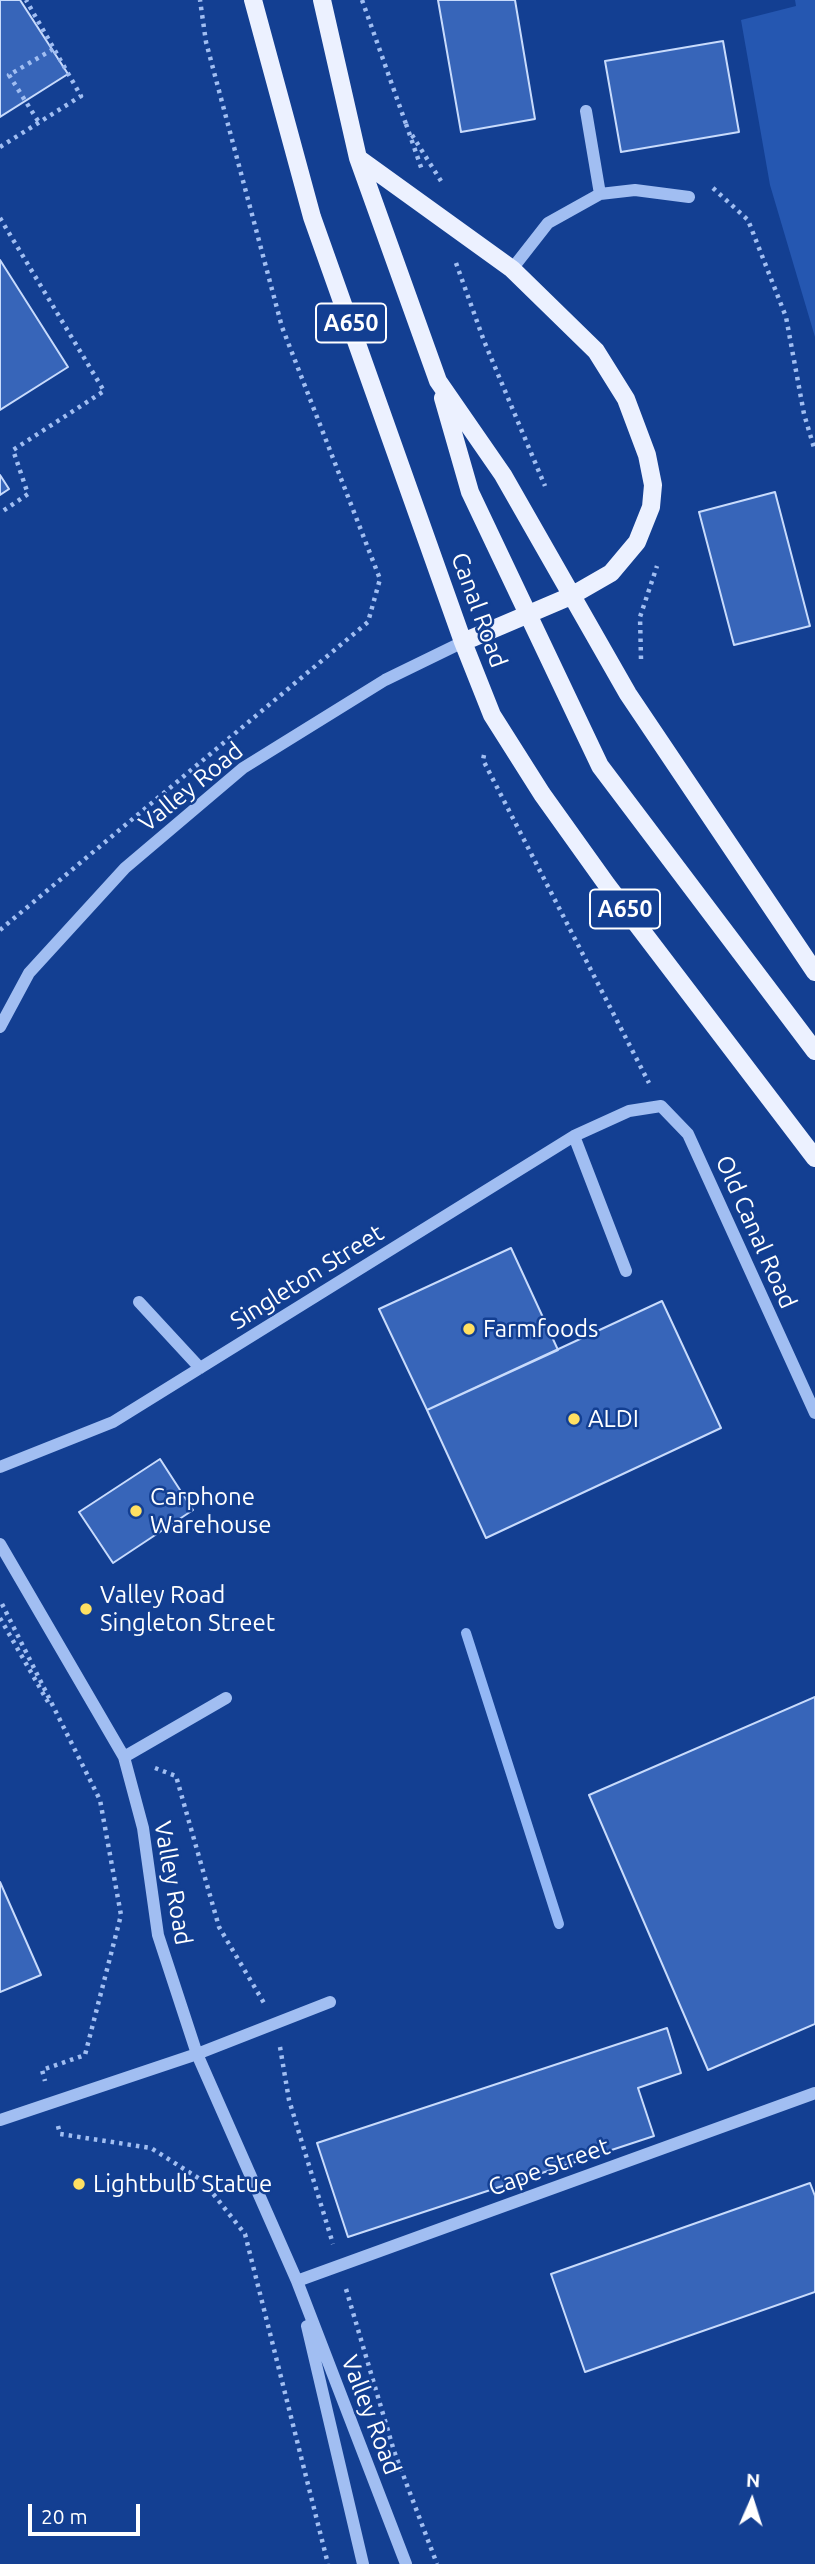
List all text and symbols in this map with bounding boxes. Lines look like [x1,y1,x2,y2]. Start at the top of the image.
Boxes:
road number: A650 [316,304,386,342]
street label: Canal Road [445,549,513,671]
street label: Valley Road [133,736,249,838]
road number: A650 [590,890,660,928]
street label: Old Canal Road [709,1151,803,1313]
street label: Singleton Street [225,1218,389,1336]
place label: Farmfoods [483,1315,599,1343]
marker: Farmfoods [461,1321,477,1337]
place label: ALDI [588,1405,639,1433]
marker: ALDI [566,1411,582,1427]
place label: Carphone Warehouse [150,1483,271,1539]
marker: Carphone Warehouse [128,1503,144,1519]
place label: Valley Road Singleton Street [100,1581,275,1637]
marker: Valley Road Singleton Street [78,1601,94,1617]
street label: Valley Road [148,1819,198,1947]
street label: Cape Street [484,2132,614,2202]
place label: Lightbulb Statue [93,2170,272,2198]
marker: Lightbulb Statue [71,2176,87,2192]
street label: Valley Road [335,2351,407,2479]
north arrow [717,2466,787,2536]
text: N [745,2469,761,2491]
scale bar [32,2490,144,2534]
text: 20 m [41,2504,88,2528]

